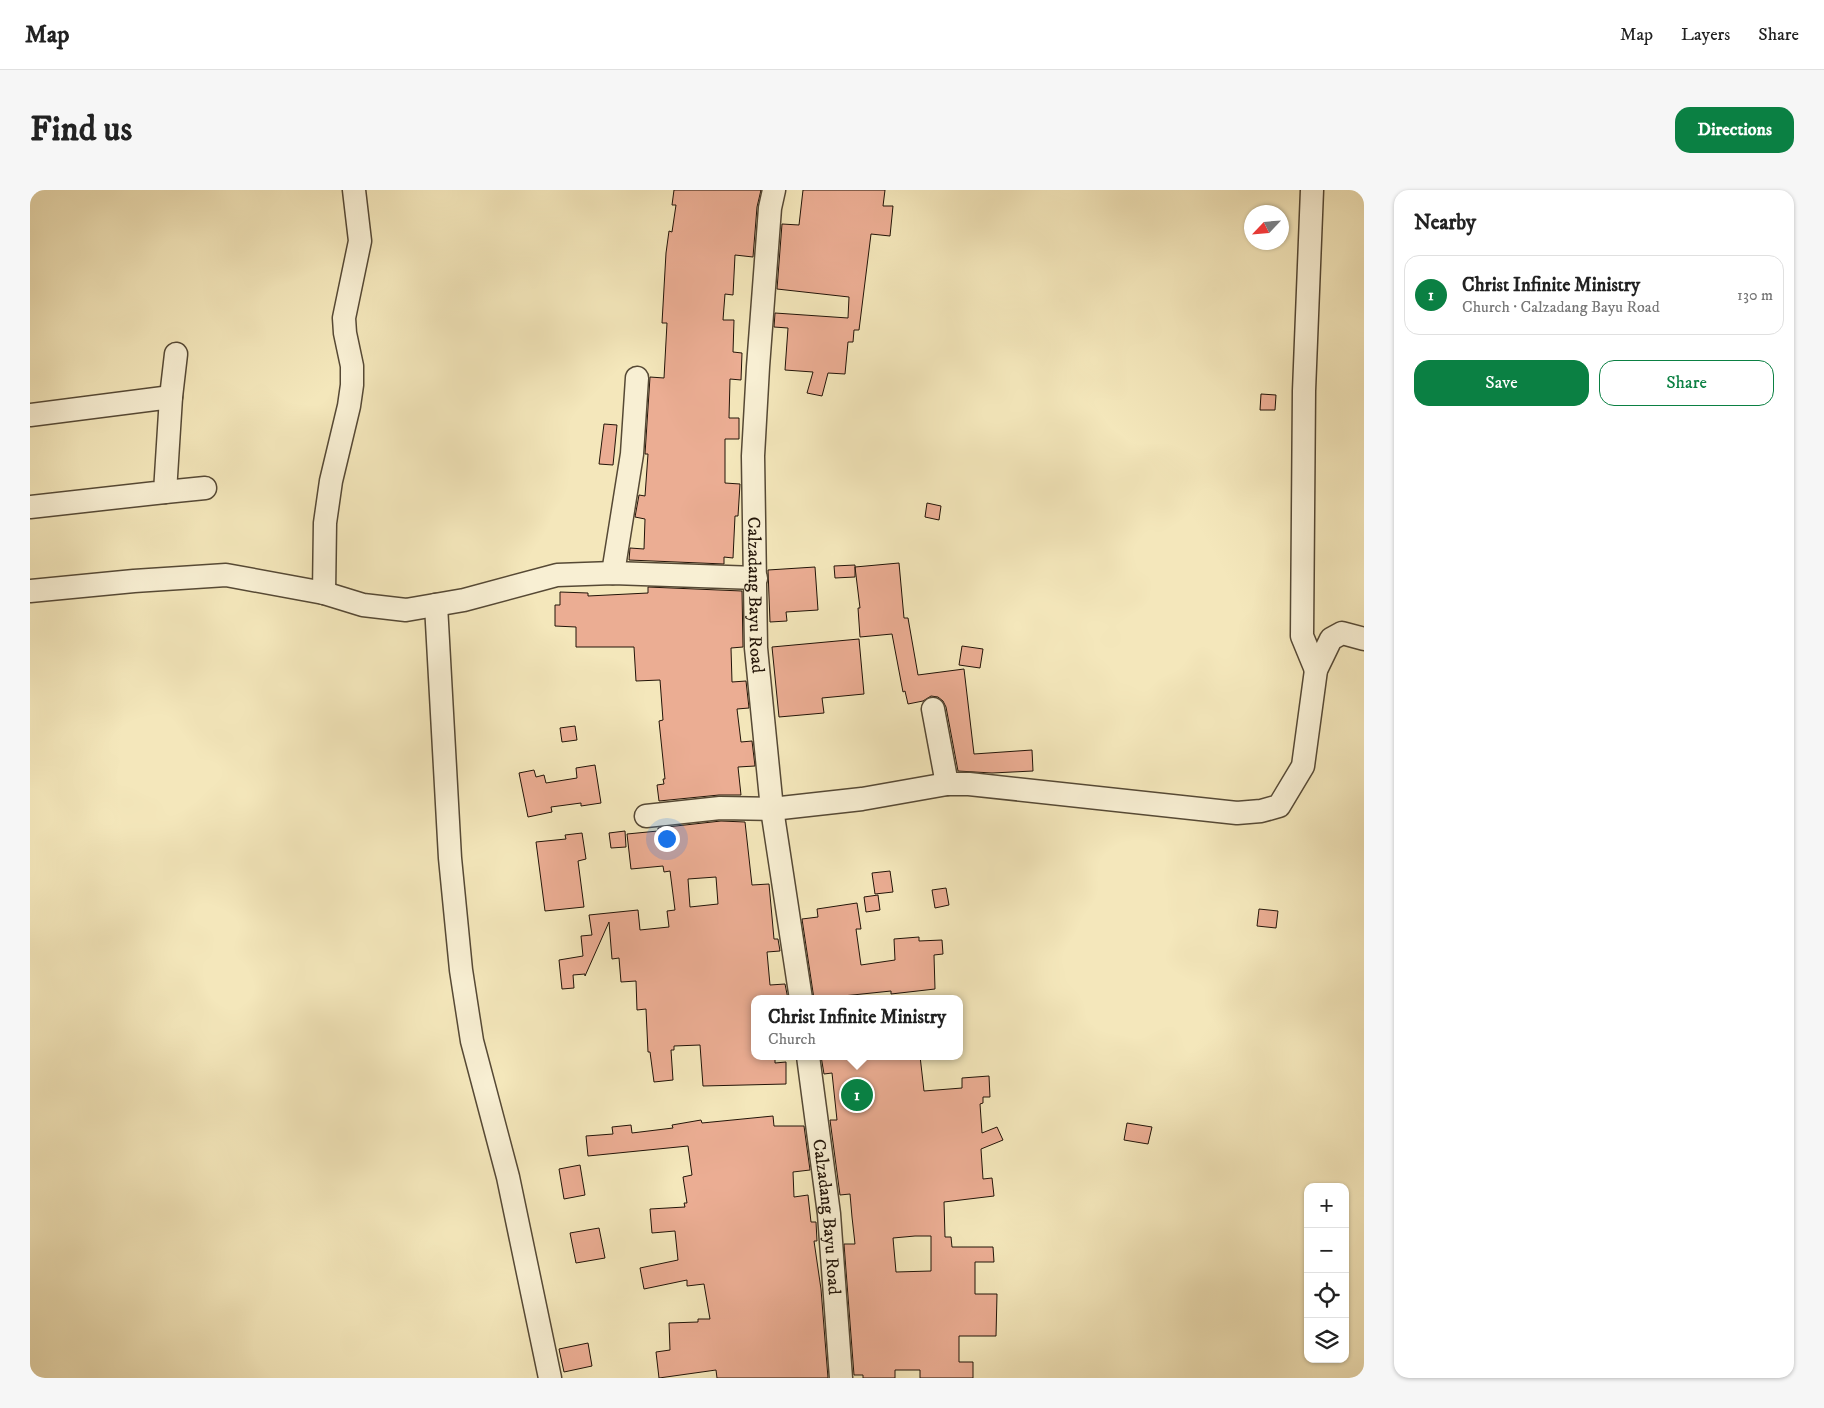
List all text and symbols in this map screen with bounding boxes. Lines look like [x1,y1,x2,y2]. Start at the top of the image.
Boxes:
text: Map [25,20,69,50]
text: Map [1620,24,1653,46]
text: Layers [1681,24,1730,46]
text: Share [1758,24,1799,46]
button: Directions [1675,107,1794,153]
text: Find us [30,108,132,152]
north arrow [1244,205,1289,250]
text: Nearby [1414,210,1476,236]
text: Christ Infinite Ministry [1462,274,1640,297]
text: 1 [1428,285,1434,305]
text: 130 m [1737,285,1773,305]
text: Church · Calzadang Bayu Road [1462,297,1660,317]
button: Save [1414,360,1589,406]
button: Share [1599,360,1774,406]
street label: Calzadang Bayu Road [742,517,768,674]
your location [654,826,680,852]
popup [751,995,963,1060]
text: Christ Infinite Ministry [768,1006,946,1029]
text: Church [768,1029,816,1049]
pin: 1 [841,1076,873,1114]
street label: Calzadang Bayu Road [807,1138,845,1296]
map controls [1304,1183,1349,1363]
button: + [1304,1183,1349,1228]
button: − [1304,1228,1349,1273]
button: locate [1304,1273,1349,1318]
button: layers [1304,1318,1349,1363]

